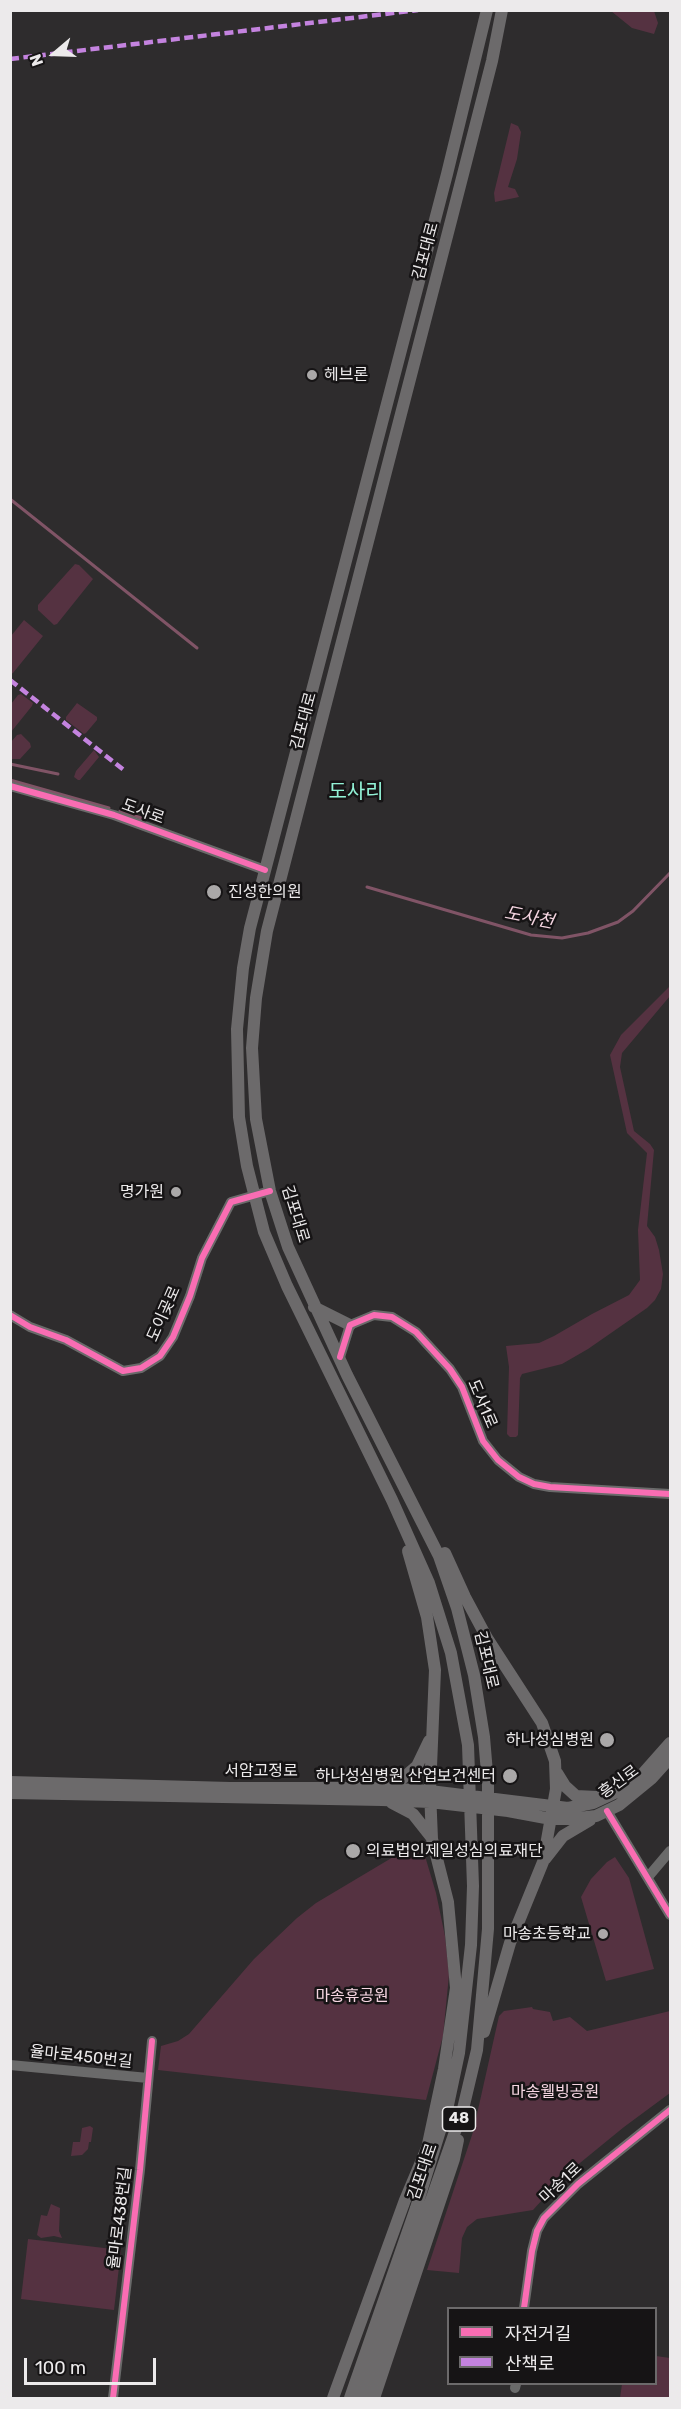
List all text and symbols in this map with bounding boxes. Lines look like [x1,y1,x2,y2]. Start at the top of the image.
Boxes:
north arrow [24,24,84,84]
text: N [26,51,47,69]
street label: 김포대로 [409,220,443,282]
place label: 헤브론 [324,365,368,385]
marker: 헤브론 [305,368,319,382]
street label: 김포대로 [287,690,321,752]
district label: 도사리 [328,780,384,804]
street label: 도사로 [119,795,167,829]
place label: 진성한의원 [228,882,302,902]
marker: 진성한의원 [205,883,223,901]
water label: 도사천 [503,903,555,933]
place label: 명가원 [120,1182,164,1202]
street label: 김포대로 [277,1183,313,1245]
marker: 명가원 [169,1185,183,1199]
street label: 도이곶로 [143,1283,185,1345]
street label: 도사1로 [463,1377,501,1431]
street label: 김포대로 [470,1629,502,1691]
place label: 하나성심병원 [506,1730,594,1750]
marker: 하나성심병원 [598,1731,616,1749]
street label: 서암고정로 [224,1761,298,1781]
street label: 흥신로 [595,1761,643,1803]
place label: 하나성심병원 산업보건센터 [315,1766,496,1786]
marker: 하나성심병원 산업보건센터 [501,1767,519,1785]
place label: 의료법인제일성심의료재단 [366,1841,543,1861]
marker: 의료법인제일성심의료재단 [344,1842,362,1860]
place label: 마송초등학교 [503,1924,591,1944]
marker: 마송초등학교 [596,1927,610,1941]
park label: 마송휴공원 [315,1986,389,2006]
street label: 율마로450번길 [29,2042,133,2072]
park label: 마송웰빙공원 [511,2082,599,2102]
road number: 48 [442,2107,476,2131]
street label: 김포대로 [404,2141,442,2203]
street label: 마송1로 [536,2159,586,2207]
street label: 율마로438번길 [104,2166,136,2270]
legend [447,2307,657,2385]
text: 자전거길 [505,2323,571,2345]
scale bar [27,2346,159,2384]
text: 산책로 [505,2353,555,2375]
text: 100 m [35,2357,86,2379]

